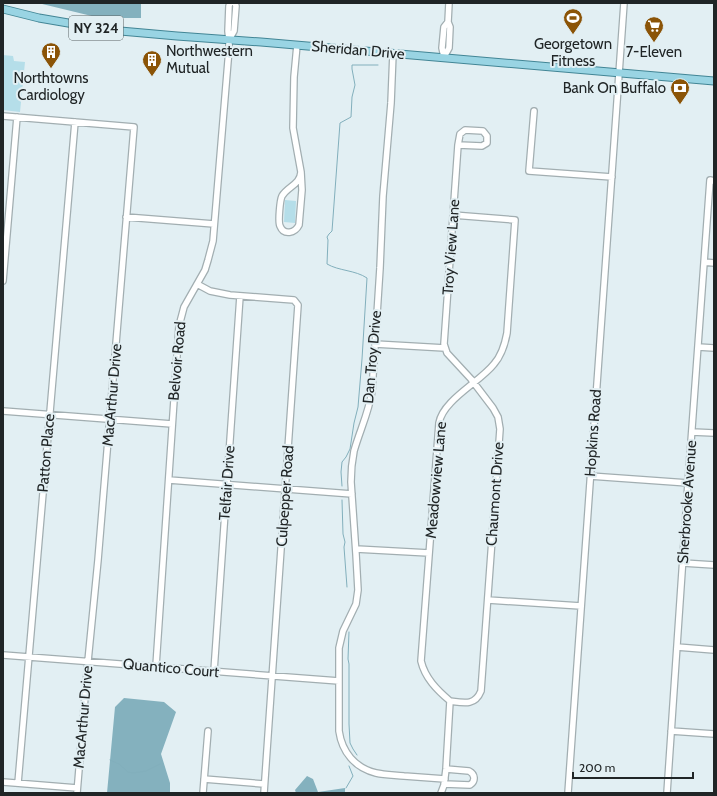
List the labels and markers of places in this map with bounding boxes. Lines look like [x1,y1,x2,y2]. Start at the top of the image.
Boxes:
sports icon: Georgetown Fitness [562,7,584,35]
supermarket icon: 7-Eleven [643,15,665,43]
place label: Georgetown Fitness [534,35,612,70]
building icon: Northtowns Cardiology [40,41,62,69]
place label: Northwestern Mutual [166,42,253,77]
place label: 7-Eleven [626,43,682,61]
building icon: Northwestern Mutual [141,49,163,77]
place label: Northtowns Cardiology [13,69,89,104]
bank icon: Bank On Buffalo [669,77,691,105]
place label: Bank On Buffalo [563,79,666,97]

